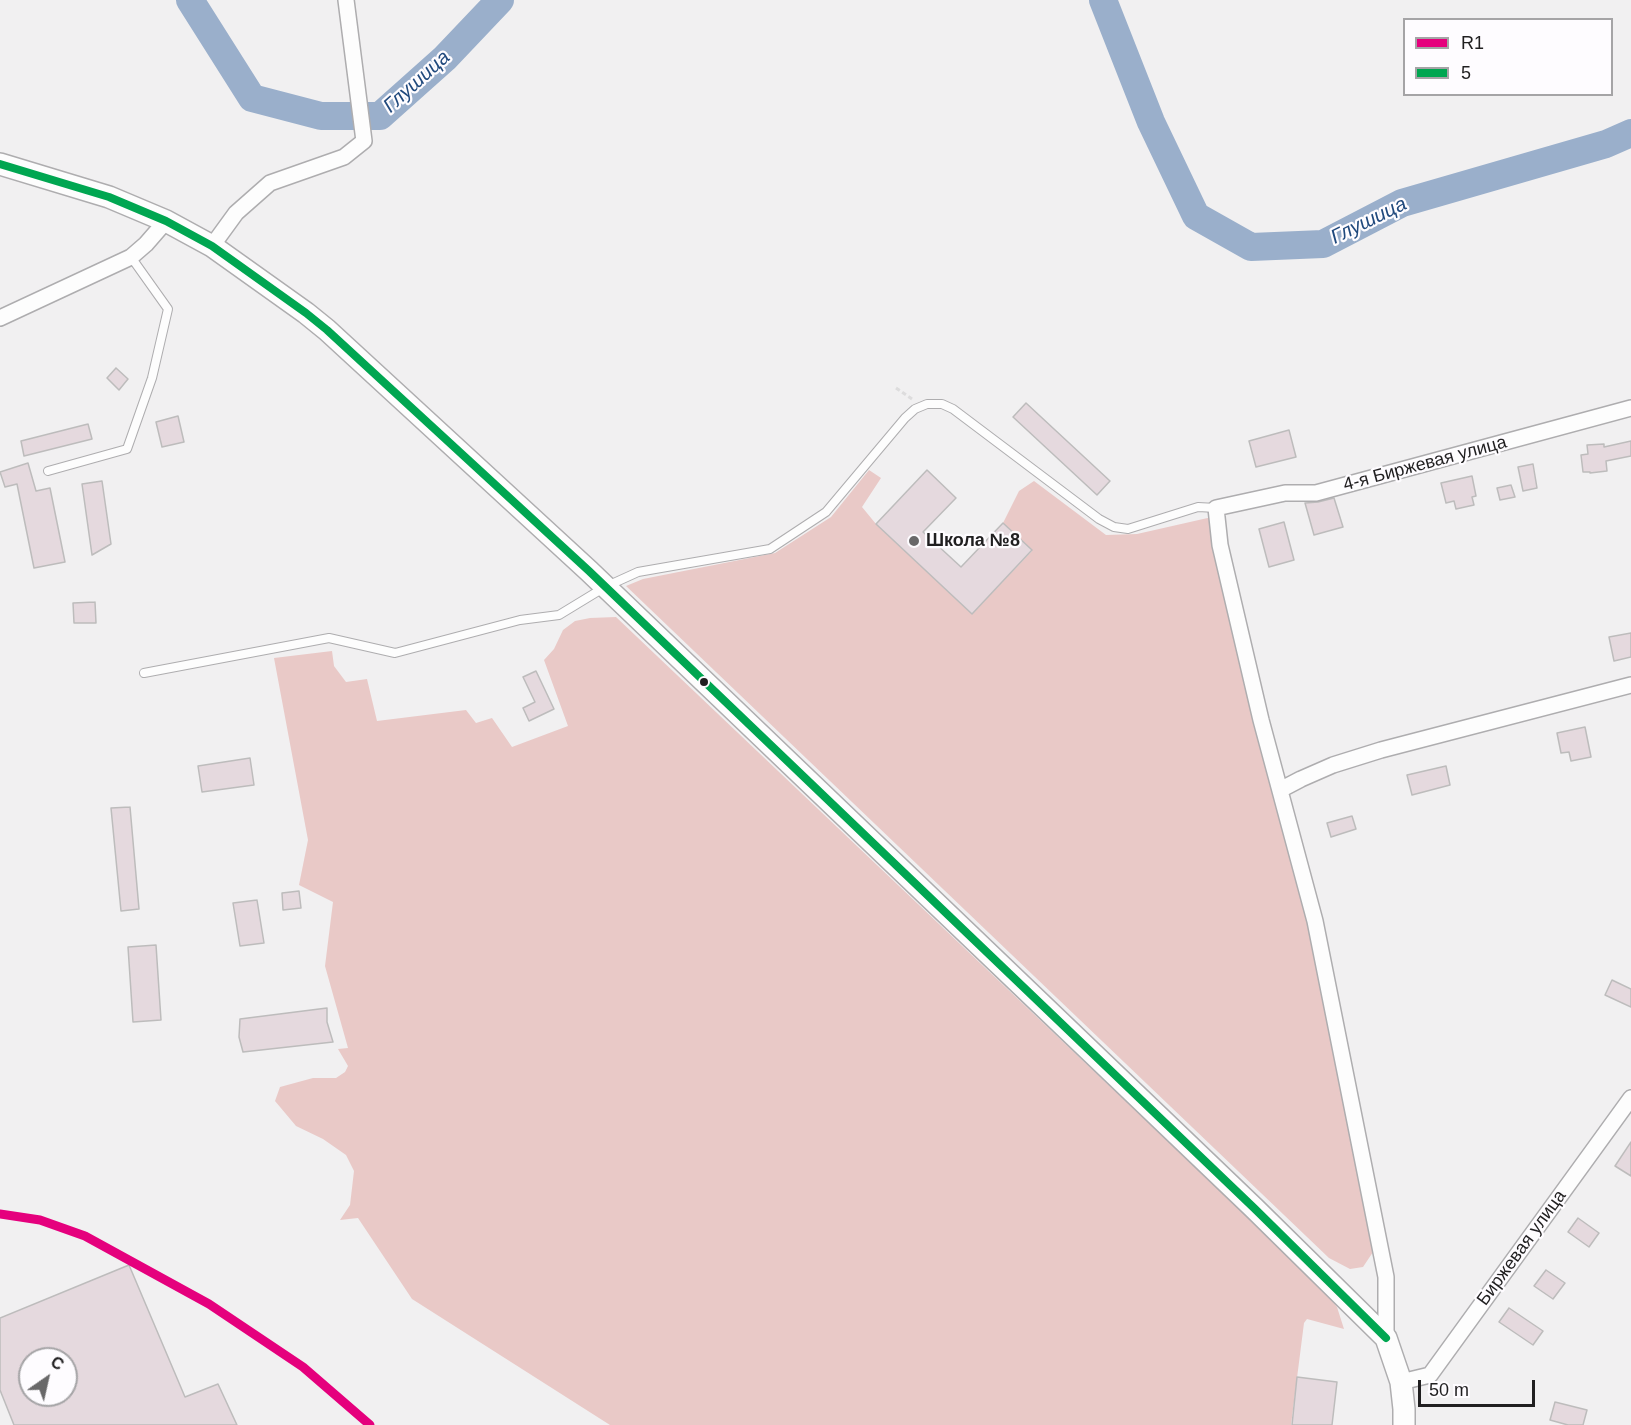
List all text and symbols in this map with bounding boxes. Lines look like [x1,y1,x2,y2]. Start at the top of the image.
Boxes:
legend [1403,18,1613,96]
text: R1 [1461,33,1484,53]
water label: Глушица [379,46,455,118]
text: 5 [1461,63,1471,83]
water label: Глушица [1327,192,1411,250]
street label: 4-я Биржевая улица [1341,432,1509,496]
place label: Школа №8 [926,530,1020,552]
marker: Школа №8 [907,534,921,548]
unlabelled marker [698,676,710,688]
street label: Биржевая улица [1473,1186,1571,1310]
north arrow [18,1347,78,1407]
text: С [48,1353,67,1374]
scale bar [1421,1368,1538,1406]
text: 50 m [1429,1380,1469,1400]

